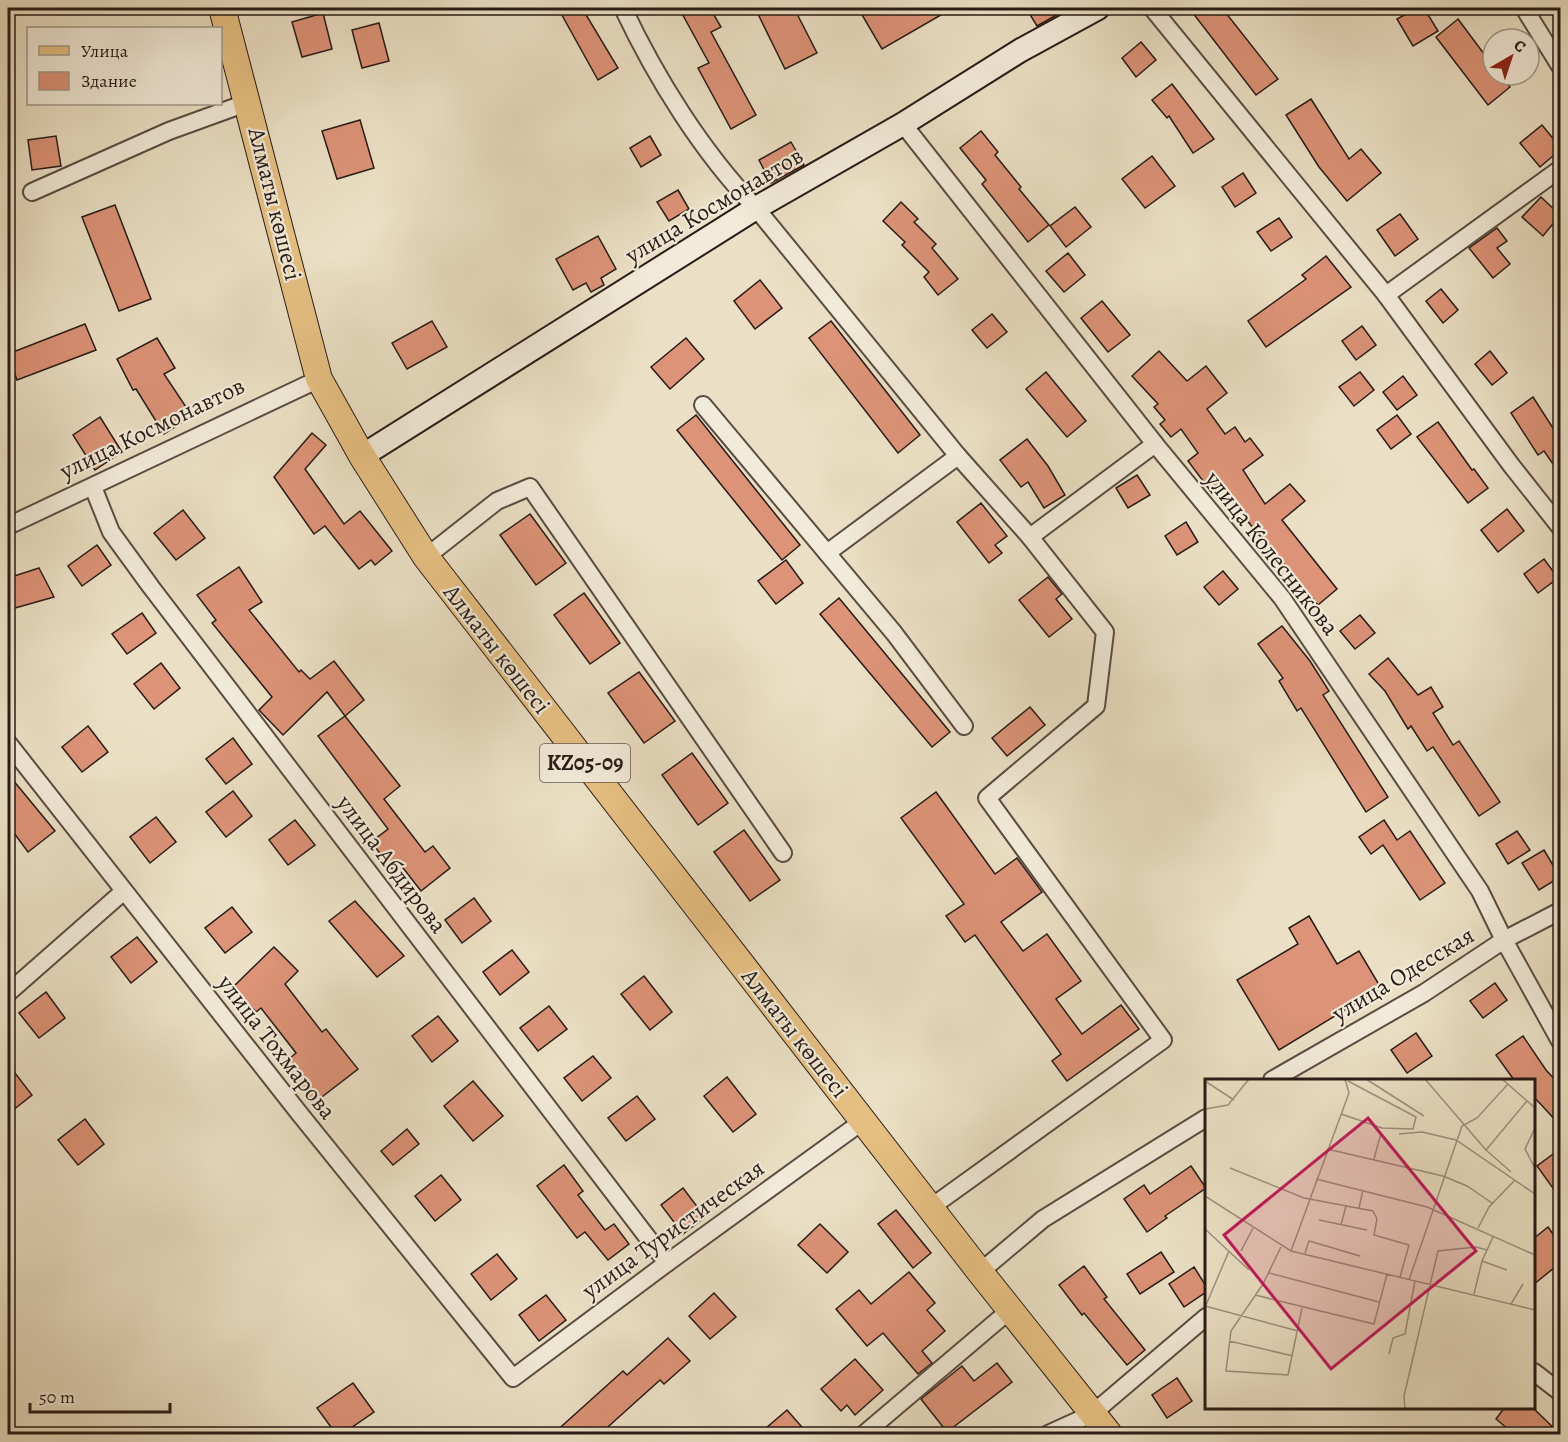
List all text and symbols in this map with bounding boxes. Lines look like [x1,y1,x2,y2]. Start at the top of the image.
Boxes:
legend [27,27,222,105]
north arrow [1481,27,1541,87]
text: С [1509,34,1531,58]
text: Улица [81,39,129,63]
text: Здание [81,69,137,93]
street label: Алматы көшесі [240,123,309,284]
street label: улица Космонавтов [618,139,809,271]
street label: улица Космонавтов [53,369,250,487]
street label: улица Колесникова [1197,463,1346,642]
street label: Алматы көшесі [436,577,558,721]
road number: KZ05-09 [540,744,630,782]
street label: улица Абдирова [329,787,455,940]
street label: улица Одесская [1325,919,1480,1030]
street label: Алматы көшесі [734,961,856,1105]
street label: улица Тохмарова [210,967,344,1126]
inset map [1205,1079,1535,1409]
street label: улица Туристическая [575,1152,771,1307]
scale bar [30,1376,170,1414]
text: 50 m [39,1385,75,1409]

